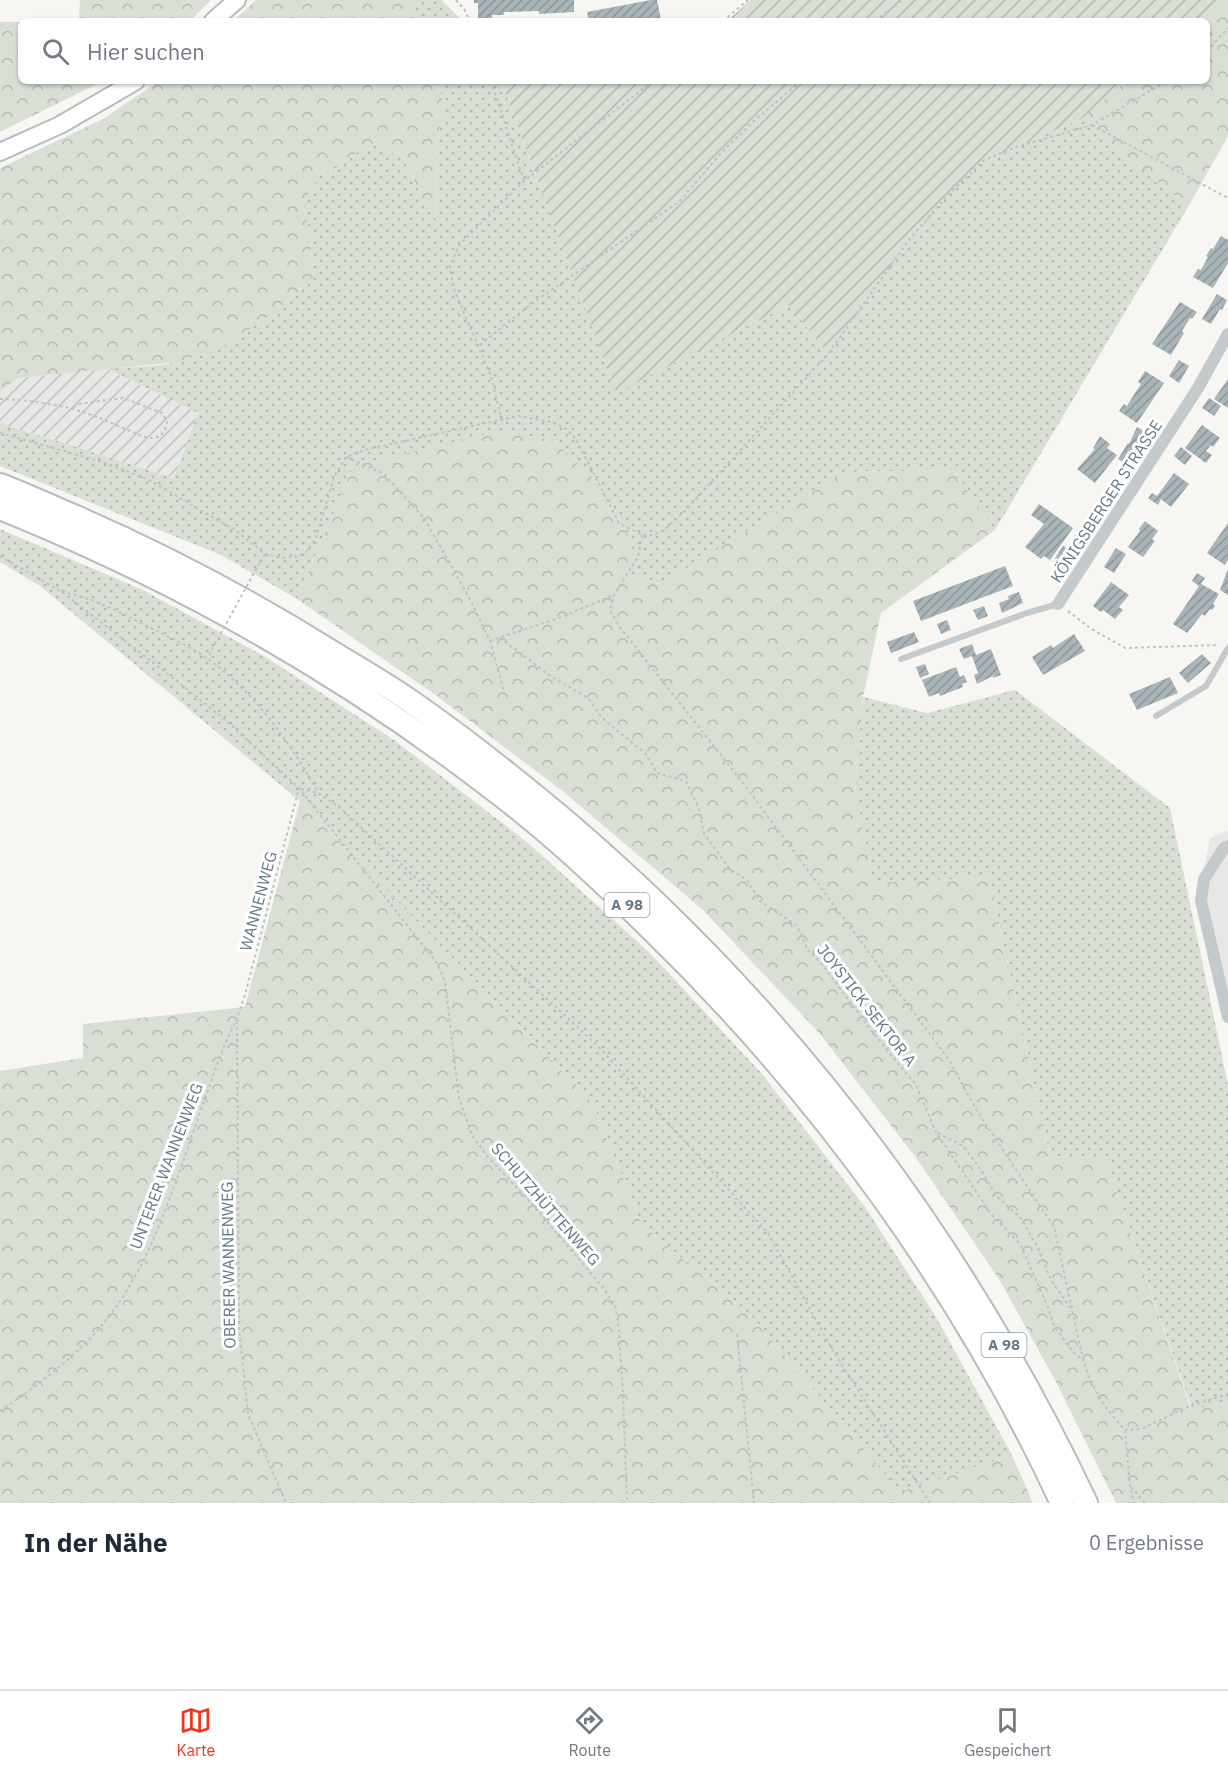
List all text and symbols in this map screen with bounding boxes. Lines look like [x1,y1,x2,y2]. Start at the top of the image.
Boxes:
search box [18,18,1210,84]
icon: search [39,35,72,68]
text: Hier suchen [87,37,205,66]
street label: KÖNIGSBERGER STRASSE [1046,416,1166,586]
street label: WANNENWEG [235,849,281,953]
road number: A 98 [604,893,650,917]
street label: JOYSTICK SEKTOR A [813,940,921,1070]
street label: UNTERER WANNENWEG [125,1080,207,1252]
street label: SCHUTZHÜTTENWEG [487,1139,605,1269]
street label: OBERER WANNENWEG [217,1181,239,1349]
road number: A 98 [982,1333,1026,1357]
text: In der Nähe [24,1525,168,1559]
text: 0 Ergebnisse [1089,1529,1204,1556]
tab: Karte [177,1704,215,1760]
tab: Route [569,1704,611,1760]
tab: Gespeichert [964,1704,1051,1760]

